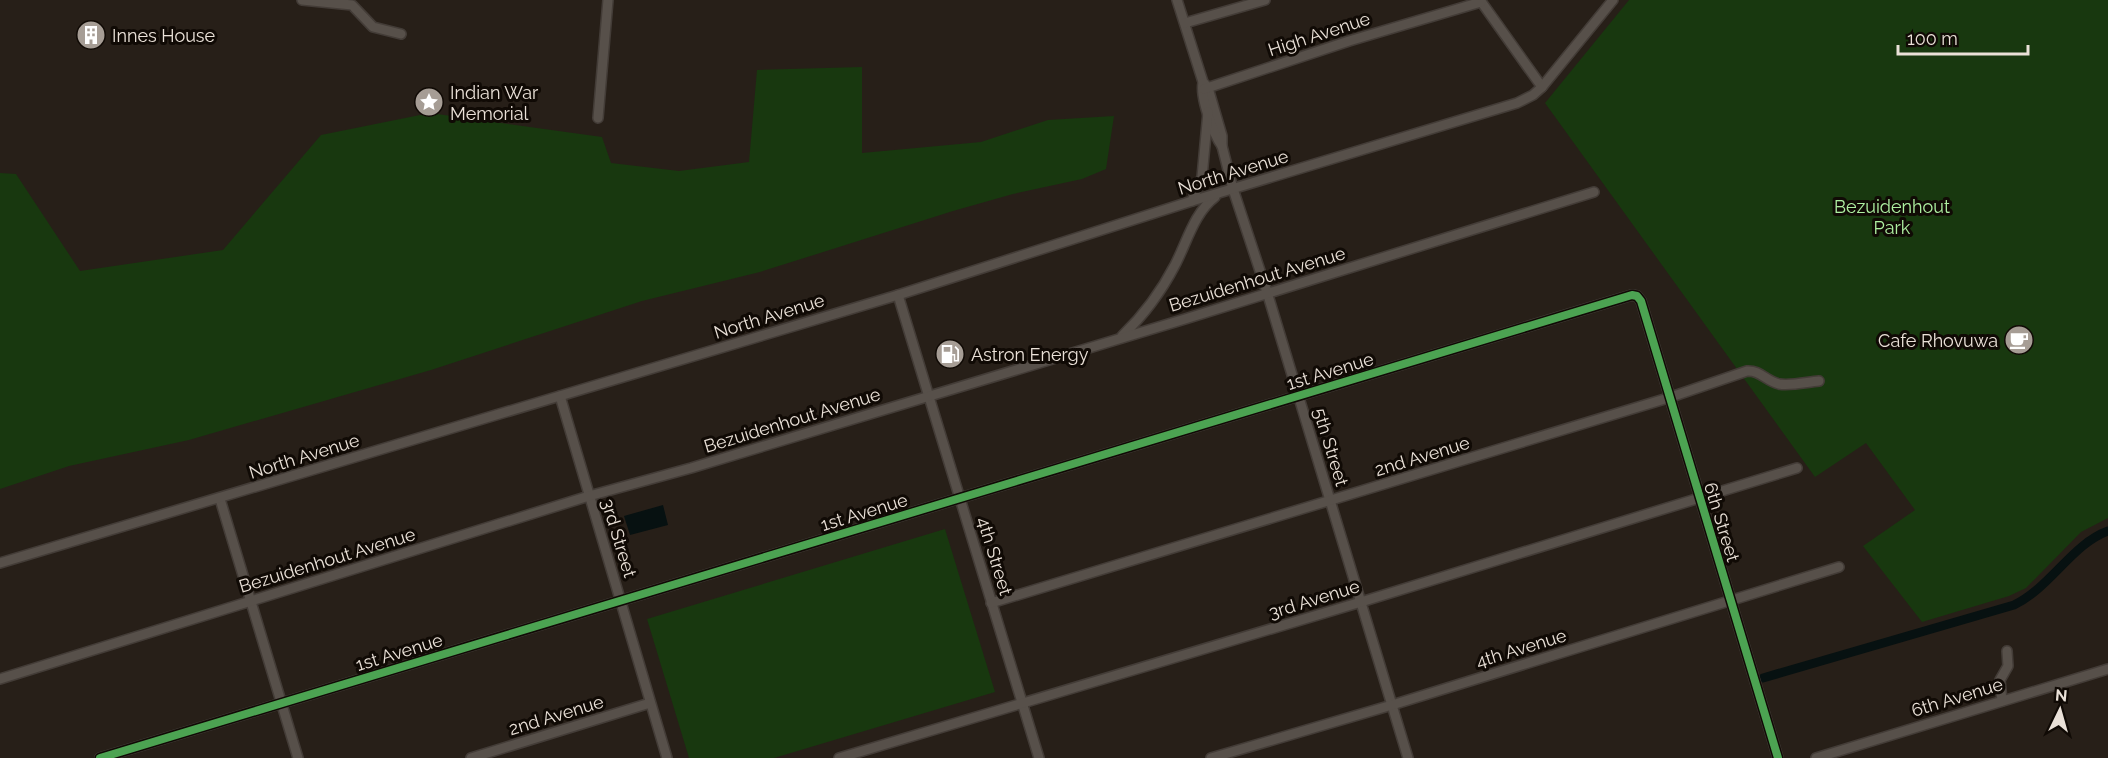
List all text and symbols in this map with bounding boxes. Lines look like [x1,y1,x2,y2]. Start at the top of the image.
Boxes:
street label: High Avenue [1265,8,1373,60]
scale bar [1898,18,2028,56]
building icon: Innes House [75,19,107,51]
place label: Innes House [112,25,216,46]
text: 100 m [1907,28,1958,49]
place label: Indian War Memorial [450,82,539,124]
place icon: Indian War Memorial [413,86,445,118]
street label: North Avenue [1175,145,1291,199]
park label: Bezuidenhout Park [1834,196,1950,238]
street label: Bezuidenhout Avenue [1166,242,1348,316]
street label: North Avenue [711,289,827,343]
cafe icon: Cafe Rhovuwa [2003,324,2035,356]
place label: Cafe Rhovuwa [1878,330,1998,351]
fuel station icon: Astron Energy [934,338,966,370]
place label: Astron Energy [971,344,1089,365]
street label: 1st Avenue [1284,348,1376,394]
street label: Bezuidenhout Avenue [701,383,883,457]
street label: 5th Street [1309,405,1353,489]
street label: North Avenue [246,429,362,483]
street label: 2nd Avenue [1372,431,1472,480]
street label: 6th Street [1700,480,1744,564]
street label: 1st Avenue [818,489,910,535]
street label: 3rd Street [597,496,641,580]
street label: 4th Street [973,514,1017,598]
street label: Bezuidenhout Avenue [236,523,418,597]
street label: 3rd Avenue [1266,575,1362,623]
street label: 4th Avenue [1473,624,1569,672]
street label: 1st Avenue [353,629,445,675]
street label: 6th Avenue [1909,673,2006,721]
north arrow [2030,680,2090,740]
text: N [2054,686,2068,706]
street label: 2nd Avenue [506,690,606,739]

